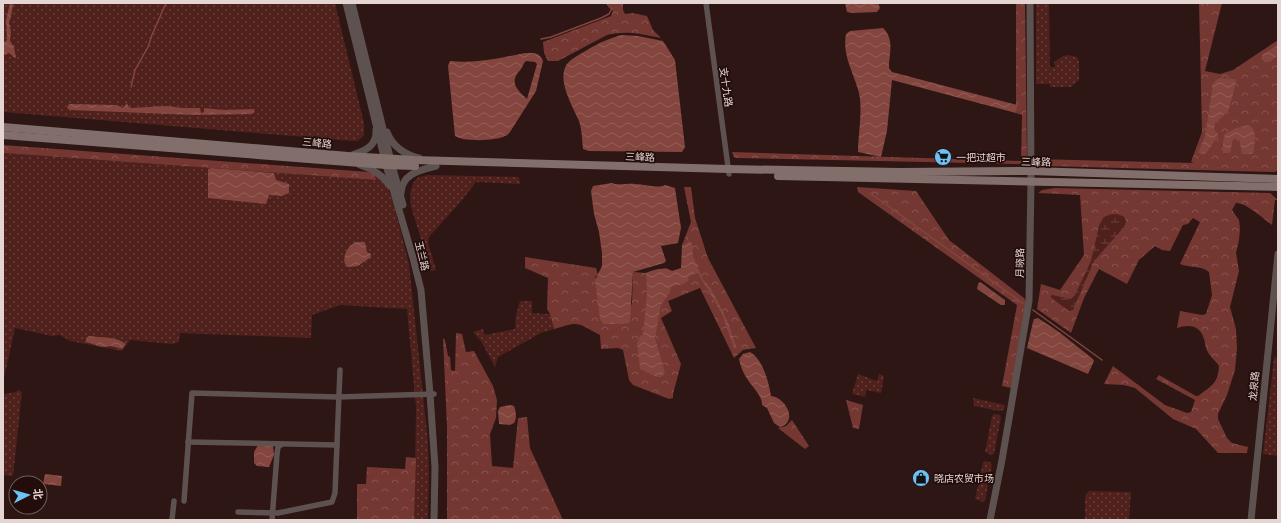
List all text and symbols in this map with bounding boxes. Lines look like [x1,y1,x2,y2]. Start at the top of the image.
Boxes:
street label: 支十九路 [717,66,735,108]
street label: 三峰路 [301,135,333,151]
supermarket icon: 一把过超市 [933,147,953,167]
street label: 三峰路 [625,150,655,164]
place label: 一把过超市 [956,151,1006,164]
street label: 三峰路 [1021,155,1051,169]
street label: 玉兰路 [412,240,432,272]
street label: 月晓路 [1013,248,1027,278]
street label: 龙泉路 [1246,370,1262,402]
shop icon: 晓店农贸市场 [911,468,931,488]
place label: 晓店农贸市场 [934,472,994,485]
north arrow [8,475,48,515]
text: 北 [30,488,45,500]

